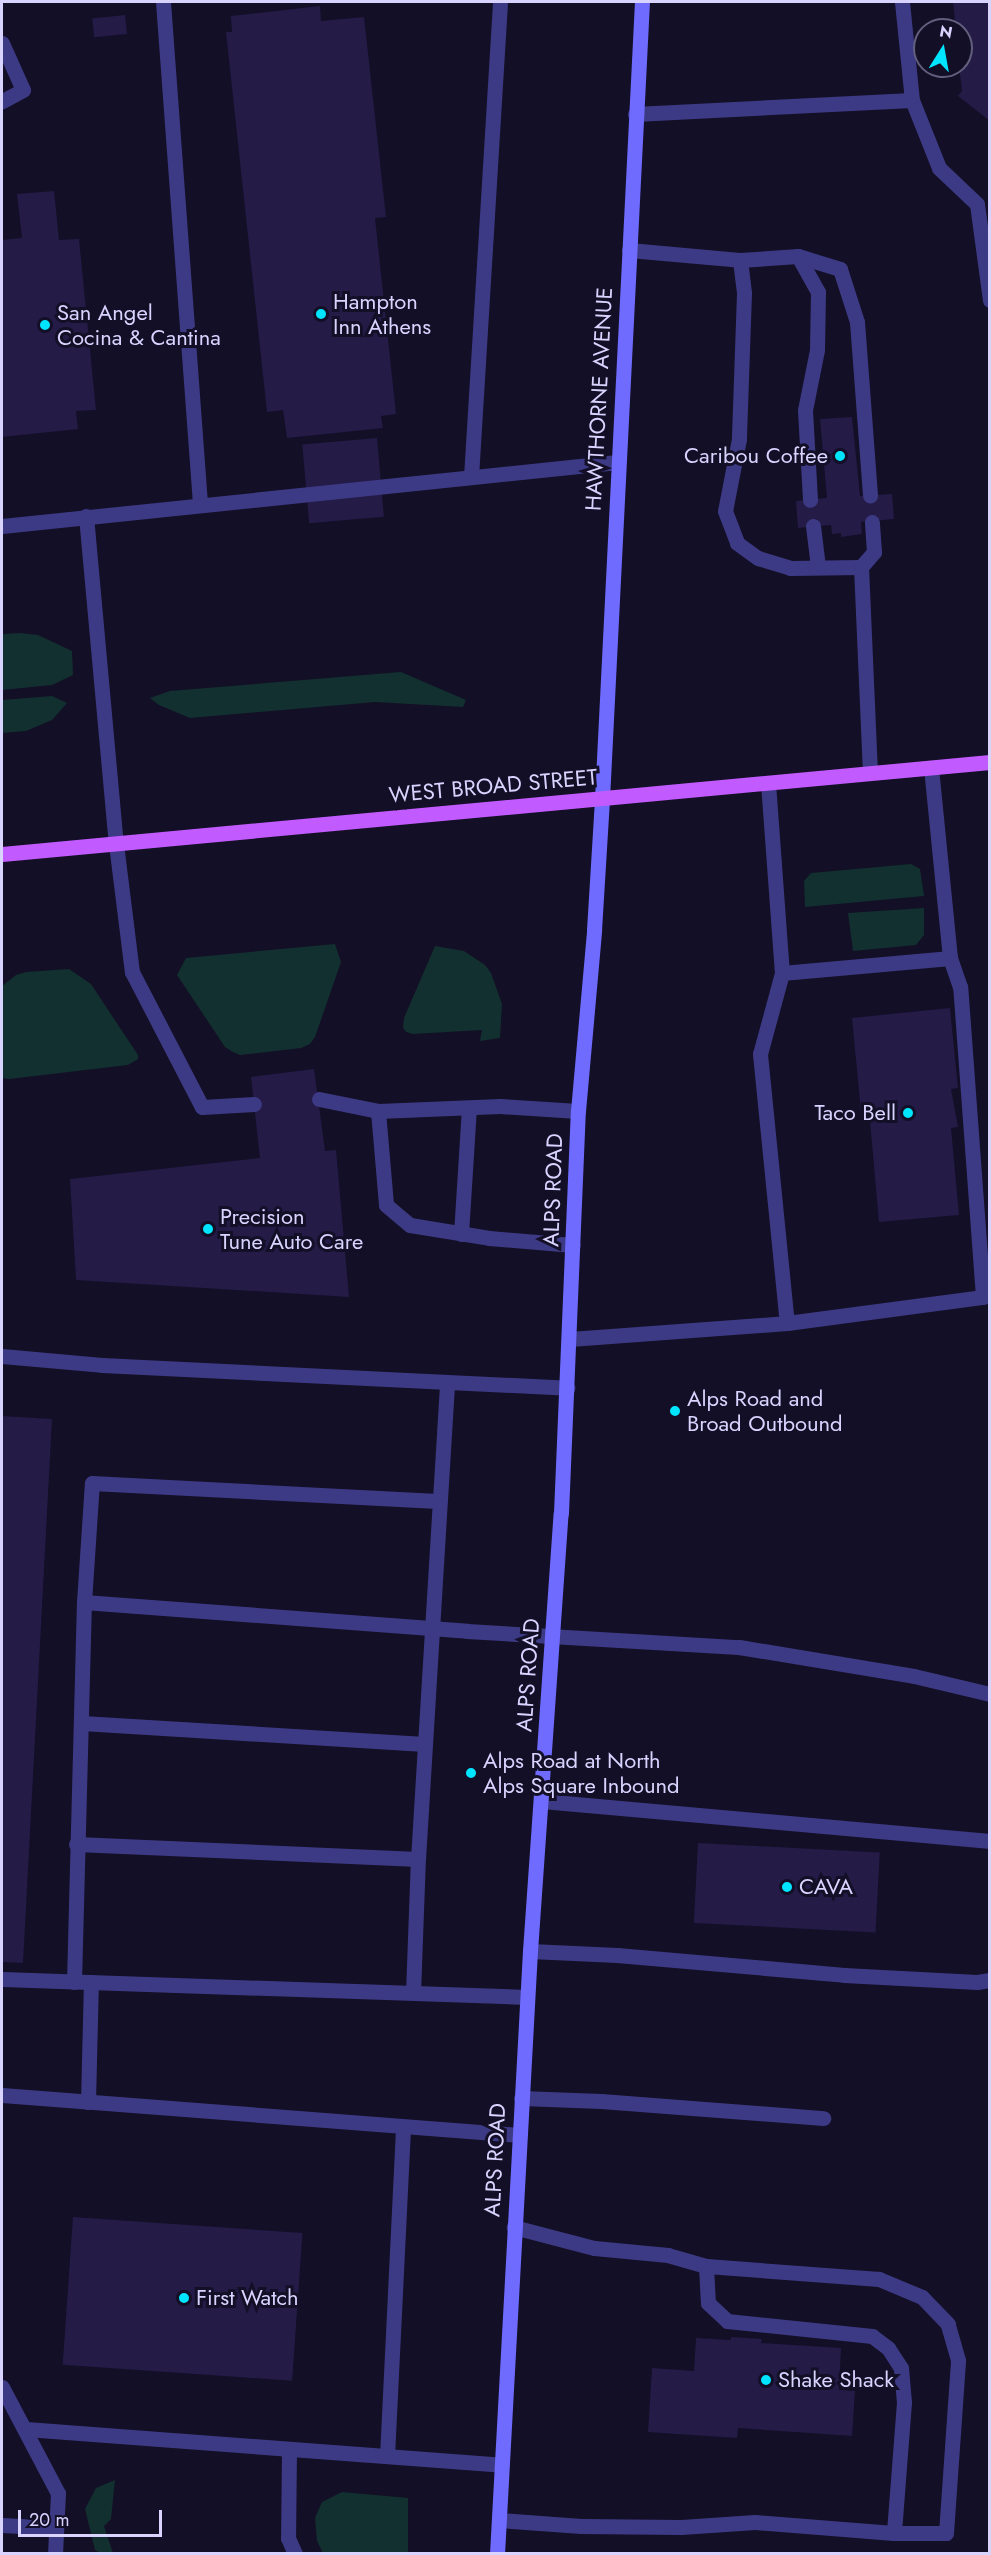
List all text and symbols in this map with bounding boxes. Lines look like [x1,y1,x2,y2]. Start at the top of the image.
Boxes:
north arrow [913,18,973,78]
text: N [938,19,955,44]
street label: HAWTHORNE AVENUE [580,286,618,512]
place label: Hampton Inn Athens [333,288,431,340]
place label: San Angel Cocina & Cantina [57,299,221,350]
marker: Hampton Inn Athens [314,307,328,321]
marker: San Angel Cocina & Cantina [38,318,52,332]
place label: Caribou Coffee [684,443,828,469]
marker: Caribou Coffee [833,449,847,463]
street label: WEST BROAD STREET [388,764,598,808]
place label: Taco Bell [815,1100,896,1126]
marker: Taco Bell [901,1106,915,1120]
street label: ALPS ROAD [538,1133,568,1247]
place label: Precision Tune Auto Care [220,1203,363,1254]
marker: Precision Tune Auto Care [201,1222,215,1236]
place label: Alps Road and Broad Outbound [687,1385,843,1436]
marker: Alps Road and Broad Outbound [668,1404,682,1418]
street label: ALPS ROAD [511,1617,545,1733]
place label: Alps Road at North Alps Square Inbound [483,1747,680,1798]
marker: Alps Road at North Alps Square Inbound [464,1766,478,1780]
place label: CAVA [799,1874,853,1900]
marker: CAVA [780,1880,794,1894]
street label: ALPS ROAD [479,2103,511,2217]
place label: First Watch [196,2285,299,2311]
marker: First Watch [177,2291,191,2305]
place label: Shake Shack [778,2367,894,2393]
marker: Shake Shack [759,2373,773,2387]
scale bar [21,2498,165,2536]
text: 20 m [29,2507,69,2533]

